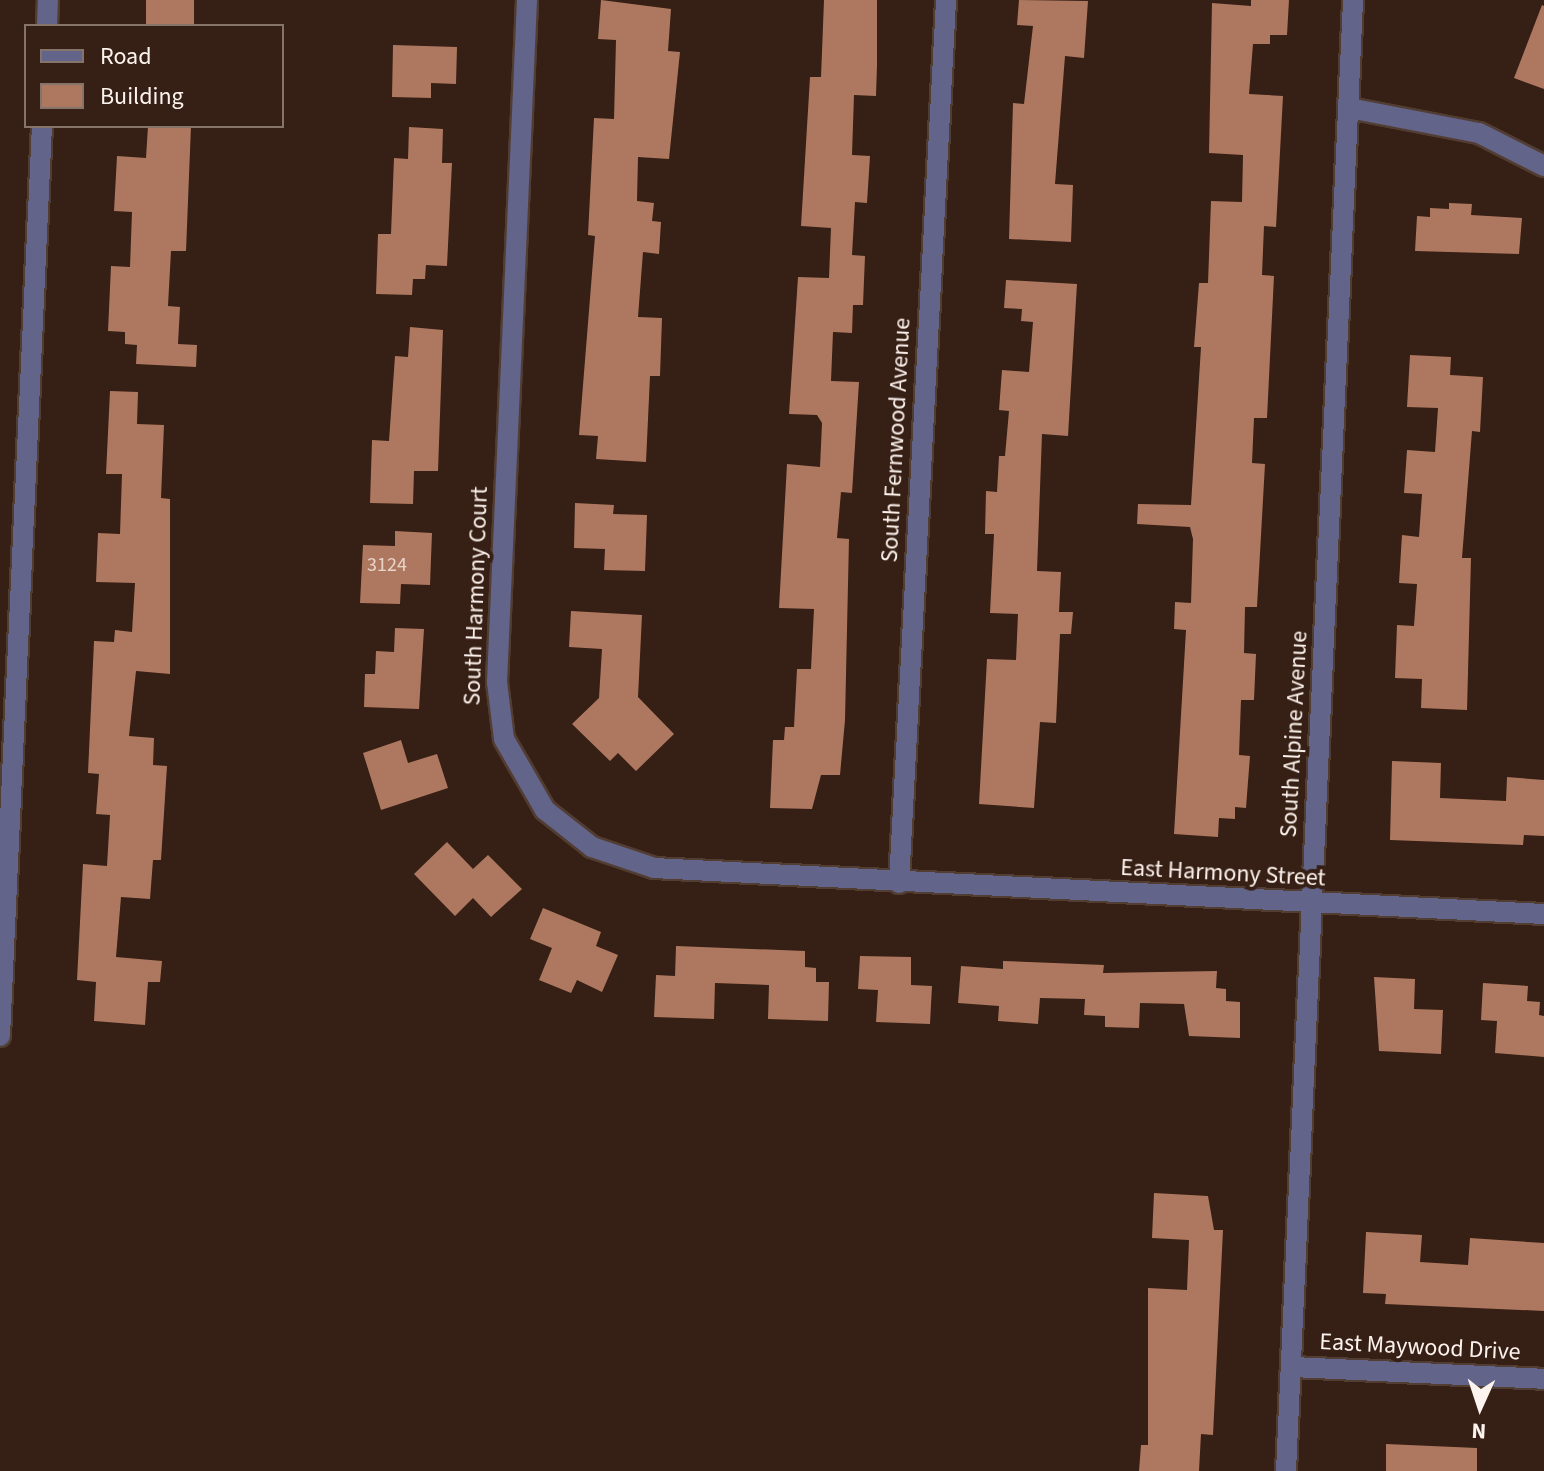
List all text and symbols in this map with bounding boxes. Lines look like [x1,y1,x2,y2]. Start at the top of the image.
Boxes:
legend [24,24,284,128]
text: Road [100,39,152,74]
text: Building [100,79,184,114]
street label: South Fernwood Avenue [875,317,917,563]
street label: South Harmony Court [458,486,494,706]
house number: 3124 [367,553,407,577]
street label: South Alpine Avenue [1274,630,1314,838]
street label: East Harmony Street [1120,853,1326,893]
street label: East Maywood Drive [1319,1327,1521,1367]
north arrow [1440,1367,1520,1447]
text: N [1471,1415,1487,1447]

